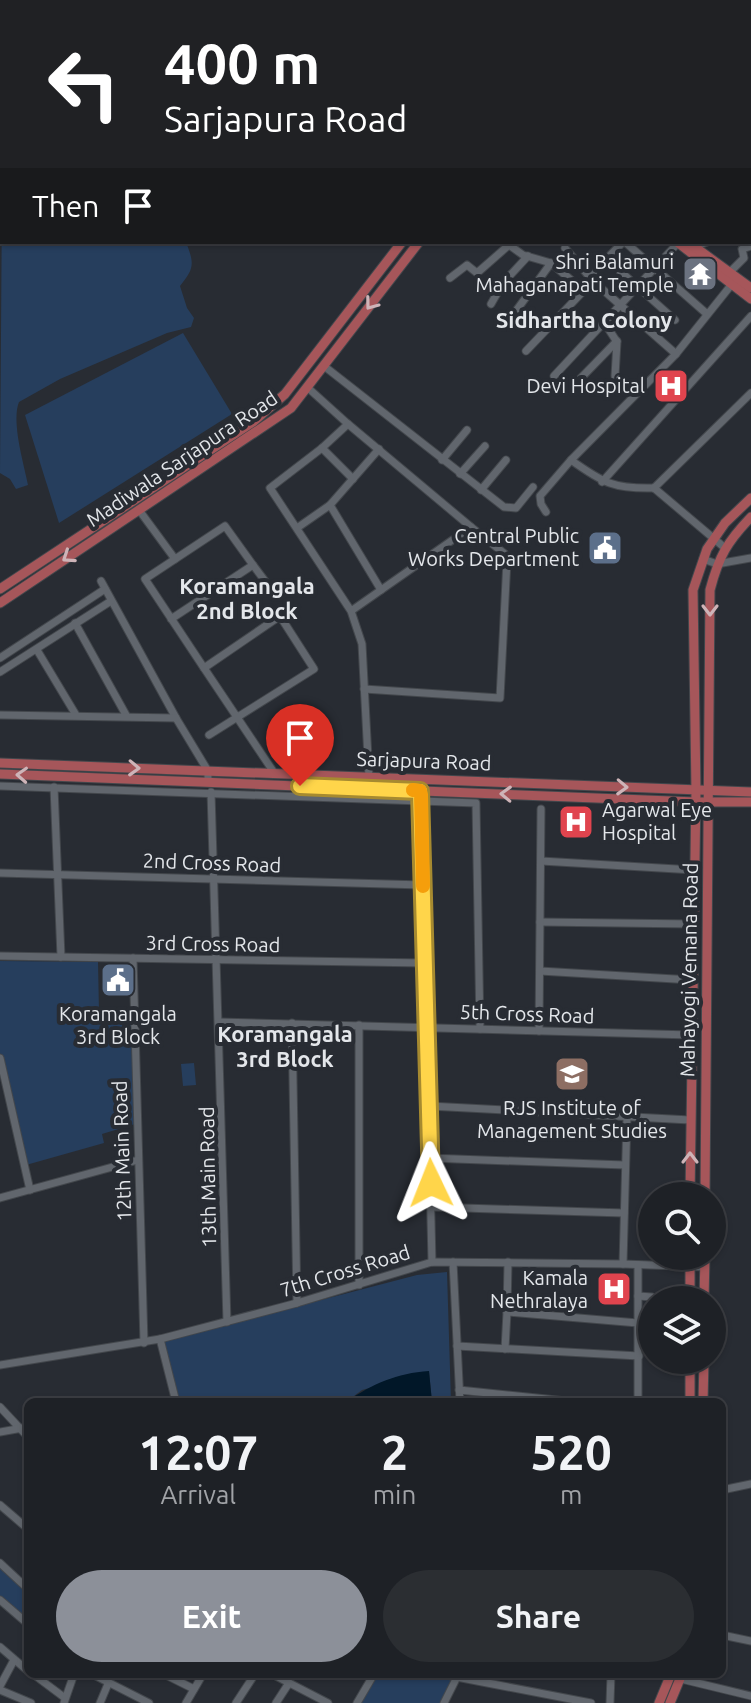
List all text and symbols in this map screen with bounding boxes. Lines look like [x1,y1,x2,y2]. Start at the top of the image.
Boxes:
icon: left [32,32,136,136]
text: 400 m [164,32,320,95]
text: Sarjapura Road [164,98,407,139]
icon: arrive [116,184,160,228]
text: Then [32,189,100,223]
place label: Shri Balamuri Mahaganapati Temple [475,250,674,296]
temple icon: Shri Balamuri Mahaganapati Temple [681,255,719,293]
one-way arrow [367,295,381,309]
district label: Sidhartha Colony [496,307,673,332]
hospital icon: Devi Hospital [652,367,690,405]
place label: Devi Hospital [526,374,645,397]
street label: Madiwala Sarjapura Road [82,386,282,531]
place label: Central Public Works Department [408,524,579,570]
public building icon: Central Public Works Department [586,529,624,567]
one-way arrow [63,548,77,563]
district label: Koramangala 2nd Block [179,573,315,623]
one-way arrow [701,604,719,617]
pin [266,704,334,786]
icon: arrive [278,716,322,760]
street label: Sarjapura Road [356,747,492,774]
one-way arrow [128,759,141,776]
one-way arrow [15,767,28,784]
one-way arrow [616,779,629,796]
one-way arrow [499,786,512,803]
place label: Agarwal Eye Hospital [602,798,712,844]
hospital icon: Agarwal Eye Hospital [557,803,595,841]
street label: 2nd Cross Road [142,849,282,876]
street label: Mahayogi Vemana Road [675,863,702,1077]
street label: 3rd Cross Road [145,931,281,956]
public building icon: Koramangala 3rd Block [99,961,137,999]
street label: 5th Cross Road [459,1000,595,1027]
place label: Koramangala 3rd Block [59,1002,177,1048]
district label: Koramangala 3rd Block [217,1021,353,1071]
school or university icon: RJS Institute of Management Studies [553,1055,591,1093]
street label: 12th Main Road [108,1080,135,1222]
place label: RJS Institute of Management Studies [477,1096,667,1142]
street label: 13th Main Road [195,1106,220,1248]
position arrow [389,1141,473,1225]
one-way arrow [681,1151,699,1164]
map controls [638,1182,726,1374]
button: search [638,1182,726,1270]
street label: 7th Cross Road [277,1240,413,1301]
place label: Kamala Nethralaya [490,1266,588,1312]
hospital icon: Kamala Nethralaya [595,1270,633,1308]
button: layers [638,1286,726,1374]
text: 12:07 [138,1425,258,1479]
text: 2 [381,1425,408,1479]
text: 520 [531,1425,612,1479]
text: Arrival [160,1480,236,1509]
text: min [373,1480,416,1509]
text: m [560,1480,582,1509]
button: Exit [56,1570,367,1662]
button: Share [383,1570,694,1662]

